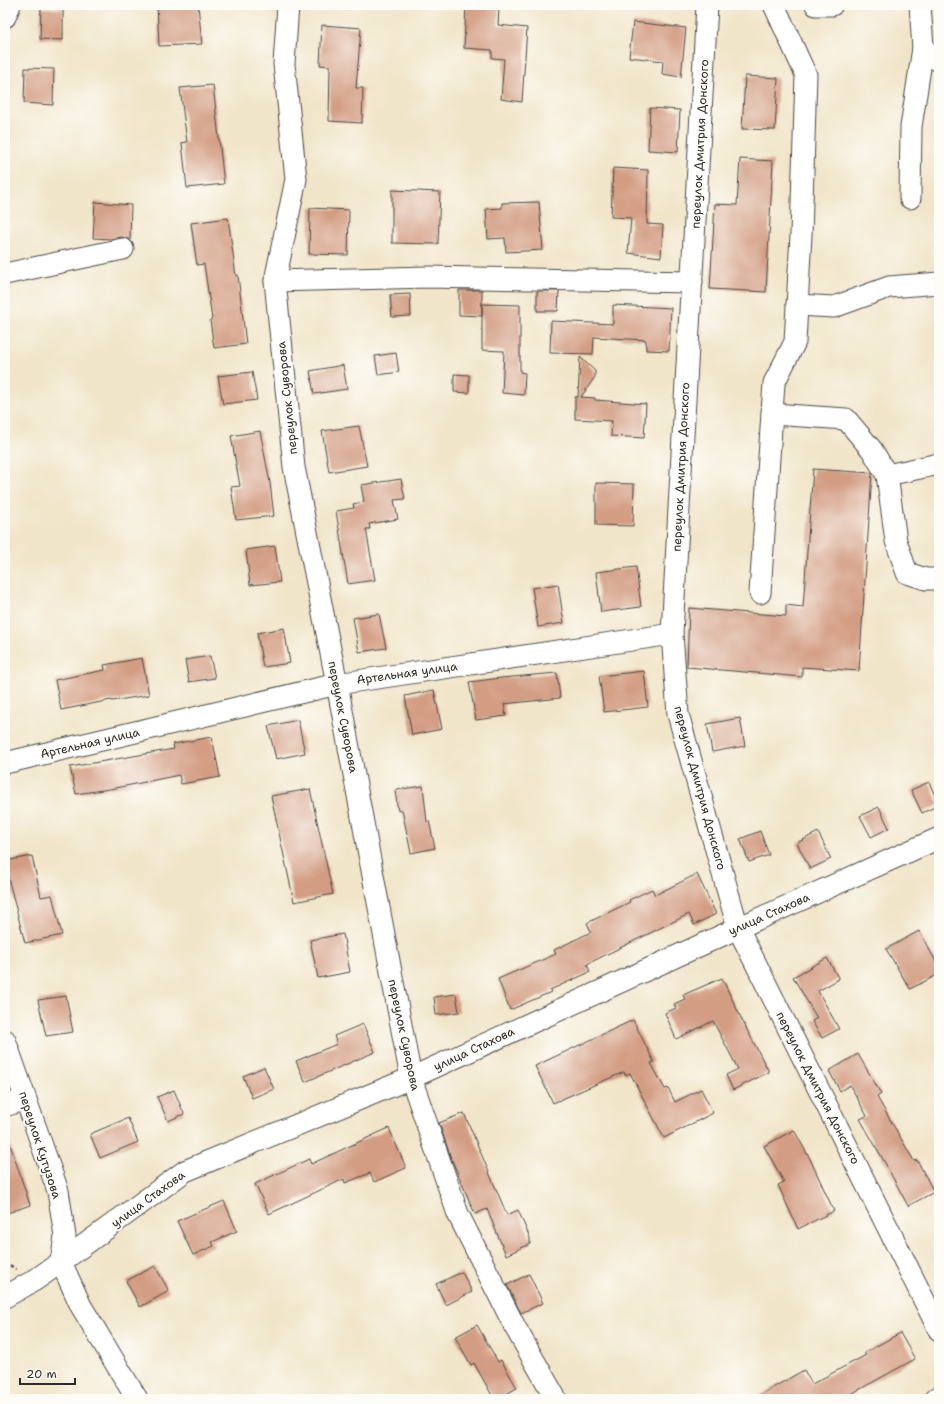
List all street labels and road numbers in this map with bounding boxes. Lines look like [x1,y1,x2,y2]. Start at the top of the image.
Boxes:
street label: переулок Дмитрия Донского [688,59,712,229]
street label: переулок Суворова [273,340,301,455]
street label: переулок Дмитрия Донского [669,382,693,552]
street label: Артельная улица [356,658,459,688]
street label: переулок Суворова [324,660,362,775]
street label: переулок Дмитрия Донского [670,704,730,872]
street label: Артельная улица [39,724,142,762]
street label: улица Стахова [726,889,813,939]
street label: переулок Суворова [384,978,424,1093]
street label: переулок Дмитрия Донского [772,1009,864,1167]
street label: улица Стахова [431,1023,517,1075]
street label: переулок Кутузова [15,1089,65,1201]
street label: улица Стахова [108,1167,188,1231]

